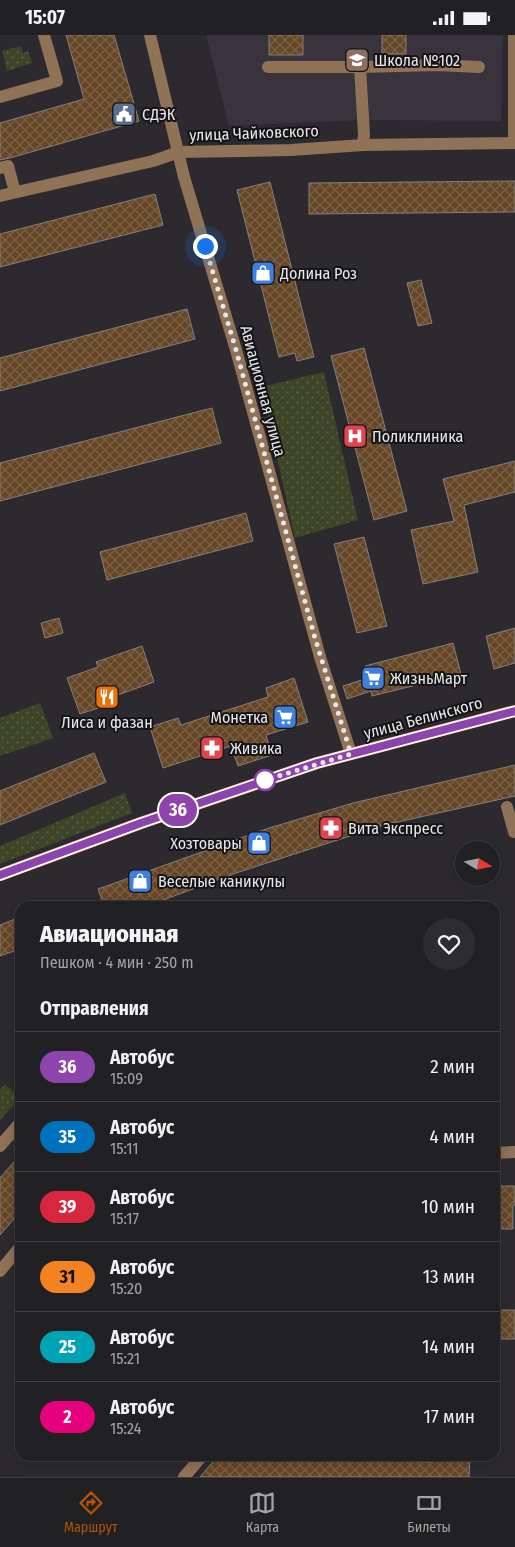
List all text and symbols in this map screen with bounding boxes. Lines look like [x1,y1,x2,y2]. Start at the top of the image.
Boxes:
text: 15:07 [25,6,65,29]
school or university icon: Школа №102 [344,47,370,73]
place label: Школа №102 [374,51,460,70]
public building icon: СДЭК [111,101,137,127]
place label: СДЭК [142,105,176,124]
street label: улица Чайковского [189,121,319,145]
your location [193,234,218,259]
shop icon: Долина Роз [250,260,276,286]
place label: Долина Роз [279,264,357,283]
street label: Авиационная улица [236,323,290,459]
hospital icon: Поликлиника [342,423,368,449]
place label: Поликлиника [372,427,463,446]
supermarket icon: ЖизньМарт [360,665,386,691]
place label: ЖизньМарт [390,669,468,688]
restaurant icon: Лиса и фазан [94,684,120,710]
street label: улица Белинского [362,693,484,743]
supermarket icon: Монетка [272,704,298,730]
place label: Монетка [211,708,268,727]
place label: Лиса и фазан [61,713,153,732]
pharmacy icon: Живика [199,735,225,761]
place label: Живика [230,739,282,758]
unlabelled marker [254,769,276,791]
line badge: 36 [156,794,200,826]
text: 36 [169,799,187,821]
pharmacy icon: Вита Экспресс [318,815,344,841]
place label: Вита Экспресс [348,819,443,838]
shop icon: Хозтовары [246,830,272,856]
place label: Хозтовары [170,834,242,853]
north arrow [455,841,500,886]
map controls [455,841,500,886]
shop icon: Веселые каникулы [127,868,153,894]
place label: Веселые каникулы [158,872,285,891]
button: heart [423,918,475,970]
text: Авиационная [40,920,178,948]
text: Пешком · 4 мин · 250 m [40,953,193,972]
text: Отправления [40,997,149,1020]
text: Автобус [110,1046,174,1069]
text: 2 мин [430,1055,475,1078]
text: 36 [59,1056,76,1078]
text: 15:09 [110,1069,143,1088]
text: Автобус [110,1116,174,1139]
text: 4 мин [429,1125,475,1148]
text: 35 [59,1126,76,1148]
text: 15:11 [110,1139,139,1158]
text: Автобус [110,1186,174,1209]
text: 10 мин [421,1195,475,1218]
text: 39 [59,1196,76,1218]
text: 15:17 [110,1209,139,1228]
text: Автобус [110,1256,174,1279]
text: 13 мин [423,1265,475,1288]
text: 31 [60,1266,75,1288]
text: 15:20 [110,1279,142,1298]
text: Автобус [110,1326,174,1349]
text: 14 мин [422,1335,475,1358]
text: 25 [59,1336,76,1358]
text: 15:21 [110,1349,140,1368]
text: Автобус [110,1396,174,1419]
text: 17 мин [424,1405,475,1428]
text: 2 [63,1406,72,1428]
text: 15:24 [110,1419,141,1438]
tab: Маршрут [64,1489,118,1536]
tab: Карта [246,1489,279,1536]
tab: Билеты [407,1489,451,1536]

